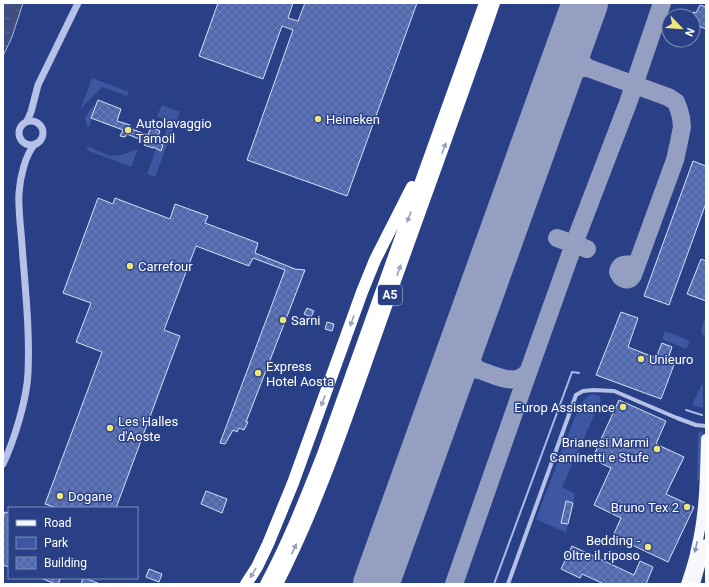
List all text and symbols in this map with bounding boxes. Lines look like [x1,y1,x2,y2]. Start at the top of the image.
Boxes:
north arrow [661,8,701,48]
text: N [682,26,697,38]
place label: Heineken [326,112,380,127]
marker: Heineken [313,114,323,124]
place label: Autolavaggio Tamoil [136,116,212,146]
marker: Autolavaggio Tamoil [123,125,133,135]
one-way arrow [441,142,447,154]
one-way arrow [405,212,411,224]
place label: Carrefour [138,259,193,274]
marker: Carrefour [125,261,135,271]
one-way arrow [397,264,403,276]
road number: A5 [378,285,402,305]
place label: Sarni [291,313,321,328]
marker: Sarni [278,315,288,325]
one-way arrow [349,316,355,328]
place label: Unieuro [649,352,694,367]
marker: Unieuro [636,354,646,364]
place label: Express Hotel Aosta [266,359,334,389]
marker: Express Hotel Aosta [253,368,263,378]
one-way arrow [320,395,326,407]
place label: Europ Assistance [514,400,615,415]
marker: Europ Assistance [618,402,628,412]
place label: Les Halles d'Aoste [118,414,178,444]
marker: Les Halles d'Aoste [105,423,115,433]
place label: Brianesi Marmi Caminetti e Stufe [549,435,649,465]
marker: Brianesi Marmi Caminetti e Stufe [652,444,662,454]
place label: Dogane [68,489,112,504]
marker: Dogane [55,491,65,501]
place label: Bruno Tex 2 [611,500,679,515]
marker: Bruno Tex 2 [682,502,692,512]
legend [8,507,138,579]
text: Road [44,516,72,530]
place label: Bedding - Oltre il riposo [563,533,640,563]
text: Park [44,536,69,550]
one-way arrow [693,541,699,554]
marker: Bedding - Oltre il riposo [643,542,653,552]
one-way arrow [291,543,297,555]
text: Building [44,556,87,570]
one-way arrow [250,567,257,579]

